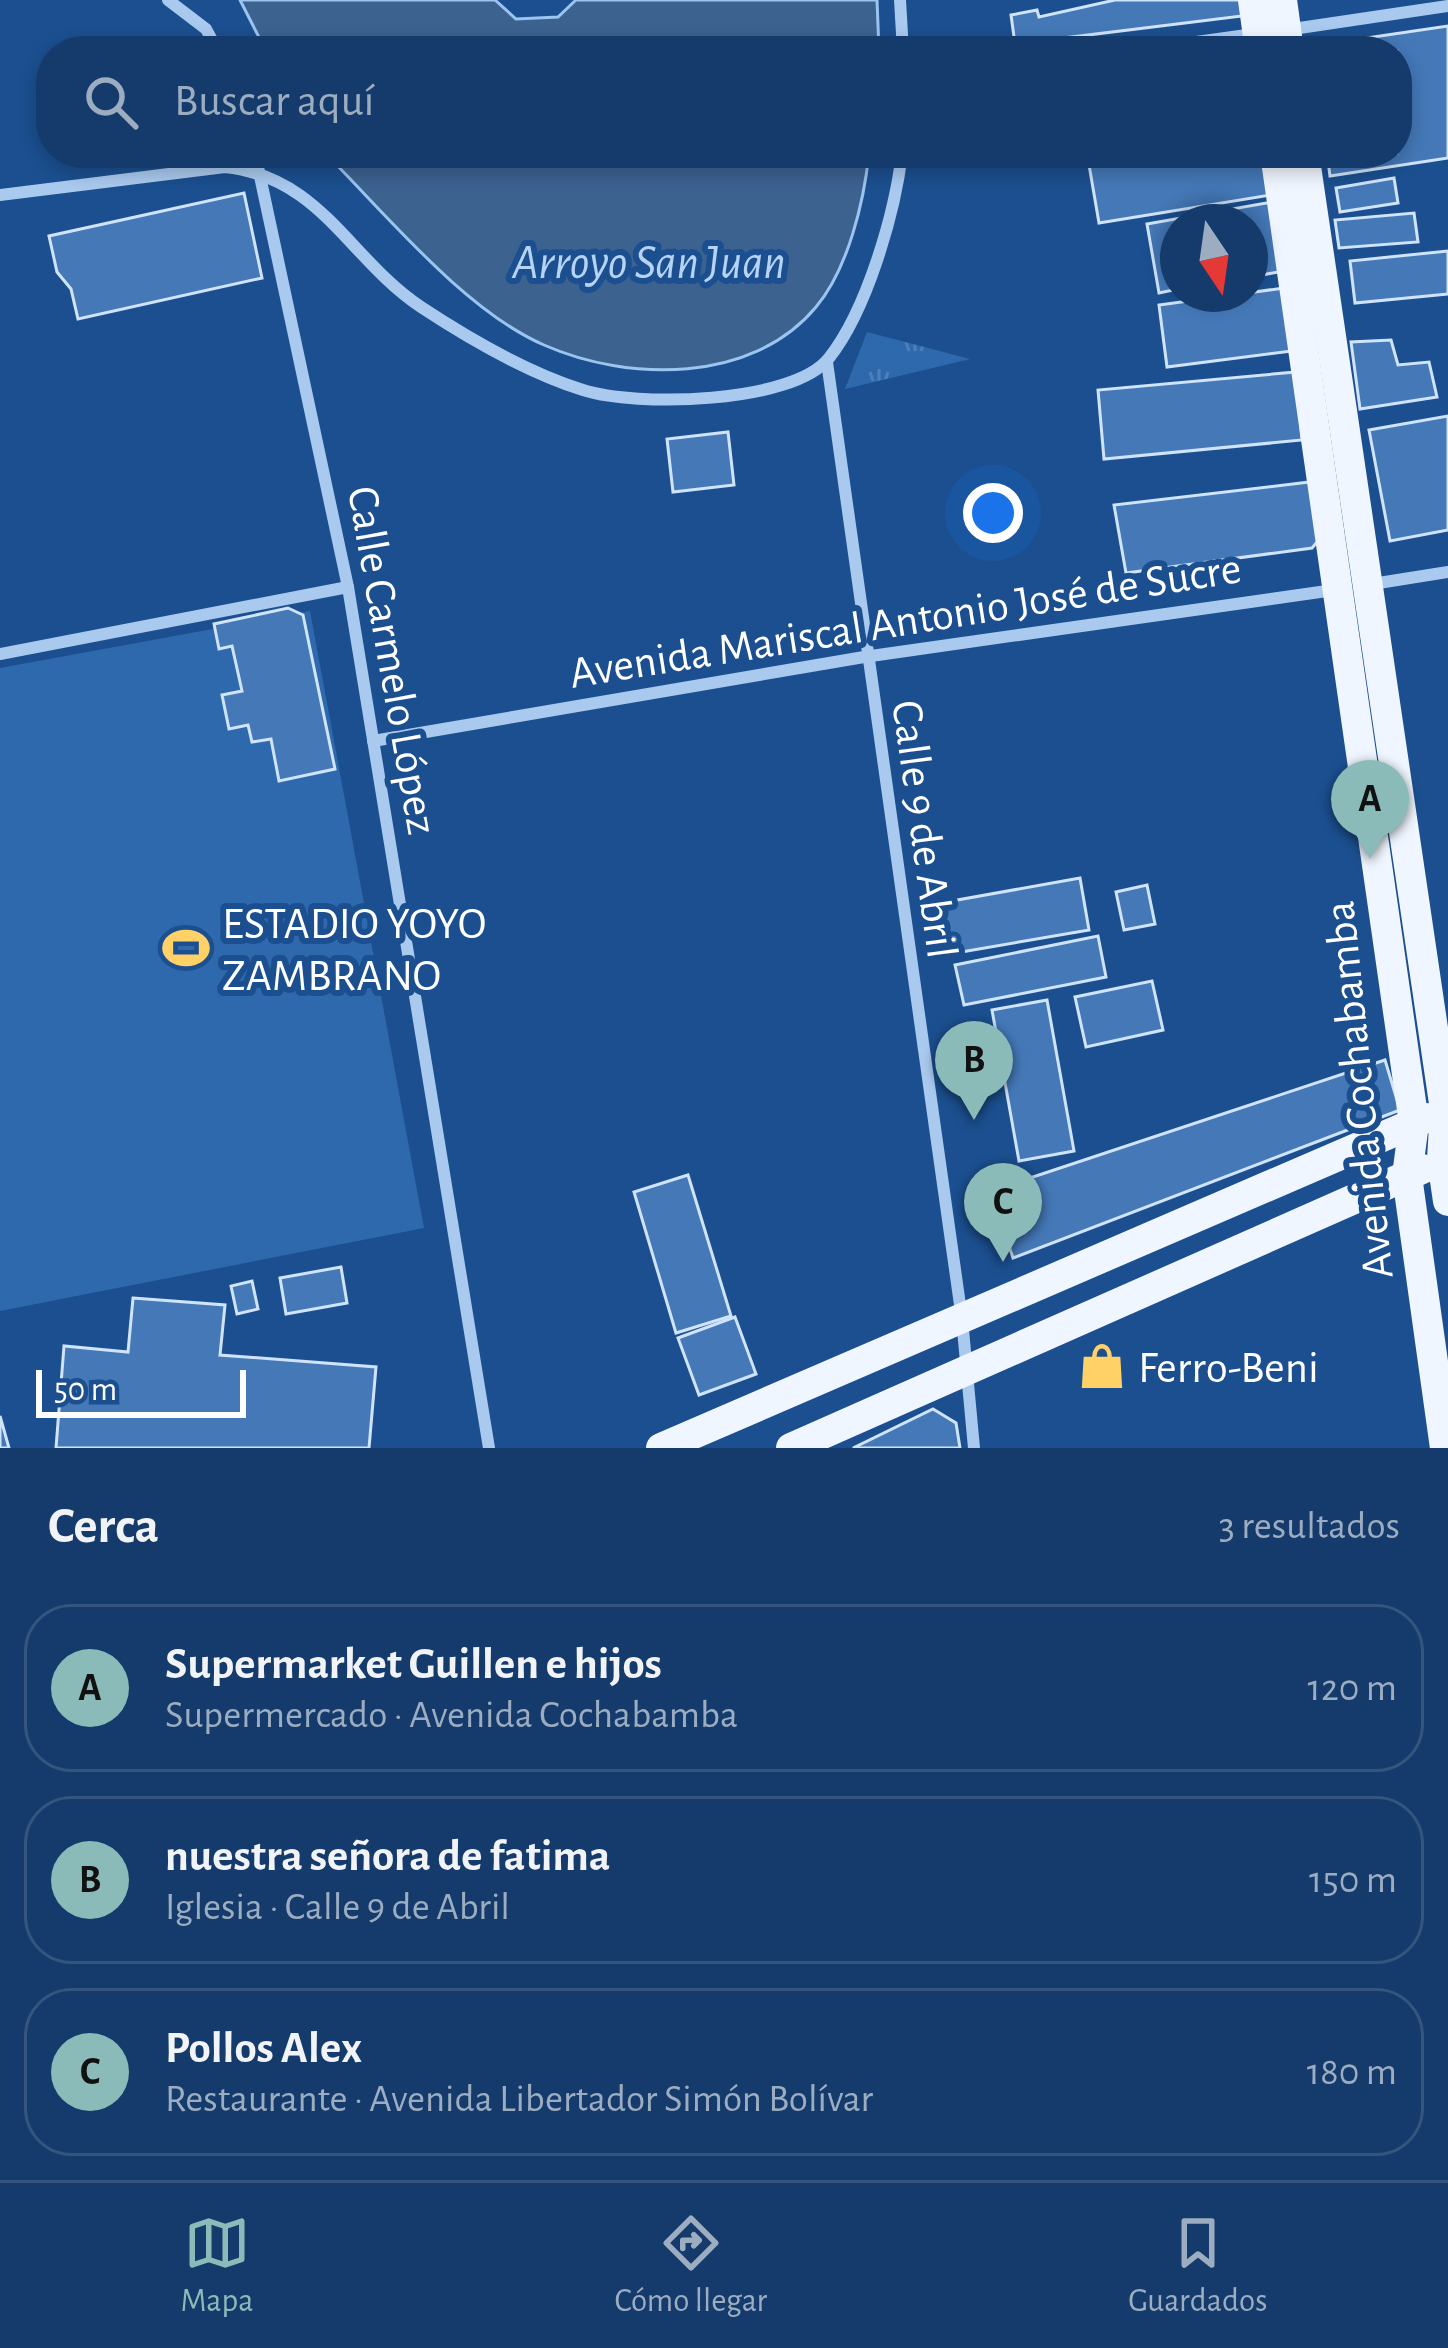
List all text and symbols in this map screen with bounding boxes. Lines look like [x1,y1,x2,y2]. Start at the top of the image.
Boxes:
search box [36,36,1412,168]
icon: search [78,69,144,135]
text: Buscar aquí [174,79,374,124]
north arrow [1160,204,1268,312]
water label: Arroyo San Juan [511,240,786,288]
street label: Calle Carmelo López [339,483,444,838]
your location [963,483,1023,543]
street label: Avenida Mariscal Antonio José de Sucre [566,546,1244,697]
street label: Calle 9 de Abril [883,698,964,961]
pin: A [1331,760,1409,859]
street label: Avenida Cochabamba [1317,899,1402,1281]
place label: ESTADIO YOYO ZAMBRANO [222,902,486,999]
sports icon: ESTADIO YOYO ZAMBRANO [161,923,211,973]
pin: B [935,1021,1013,1120]
pin: C [964,1163,1042,1262]
shop icon: Ferro-Beni [1077,1341,1127,1391]
place label: Ferro-Beni [1138,1346,1319,1391]
scale bar [36,1364,246,1417]
text: 50 m [54,1374,117,1407]
text: Cerca [48,1501,159,1552]
text: 3 resultados [1219,1507,1400,1546]
text: Supermarket Guillen e hijos [165,1642,662,1687]
text: A [78,1669,102,1708]
text: 120 m [1308,1669,1397,1708]
text: Supermercado · Avenida Cochabamba [165,1696,738,1735]
text: nuestra señora de fatima [165,1834,610,1879]
text: B [79,1861,101,1900]
text: 150 m [1309,1861,1397,1900]
text: Iglesia · Calle 9 de Abril [165,1888,510,1927]
text: Pollos Alex [165,2026,362,2071]
text: C [80,2053,100,2092]
text: 180 m [1307,2053,1397,2092]
text: Restaurante · Avenida Libertador Simón Bolívar [165,2080,873,2119]
tab: Mapa [180,2210,253,2322]
tab: Cómo llegar [614,2210,767,2322]
tab: Guardados [1128,2210,1268,2322]

